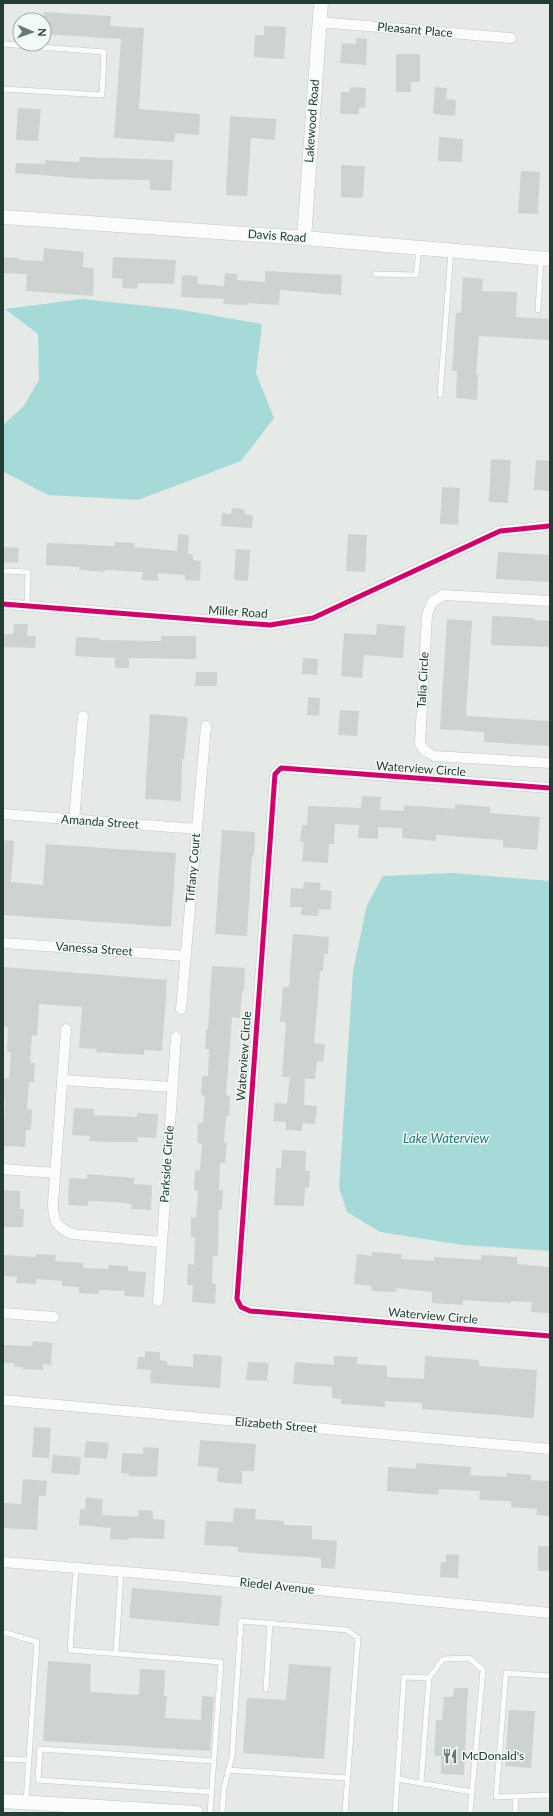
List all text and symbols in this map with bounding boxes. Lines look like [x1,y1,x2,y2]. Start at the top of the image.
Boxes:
north arrow [12,12,52,52]
street label: Pleasant Place [377,19,453,40]
text: N [36,28,49,37]
street label: Lakewood Road [301,79,322,163]
street label: Davis Road [247,226,307,245]
street label: Miller Road [208,602,268,621]
street label: Talia Circle [414,651,431,709]
street label: Waterview Circle [376,758,467,779]
street label: Amanda Street [61,811,140,832]
street label: Tiffany Court [182,832,203,903]
street label: Vanessa Street [55,938,134,959]
street label: Waterview Circle [233,1010,254,1101]
street label: Parkside Circle [156,1125,177,1203]
water label: Lake Waterview [403,1130,490,1146]
street label: Waterview Circle [387,1304,479,1327]
street label: Elizabeth Street [234,1413,319,1436]
street label: Riedel Avenue [239,1574,315,1597]
restaurant icon: McDonald's [441,1747,459,1765]
place label: McDonald's [462,1748,524,1763]

